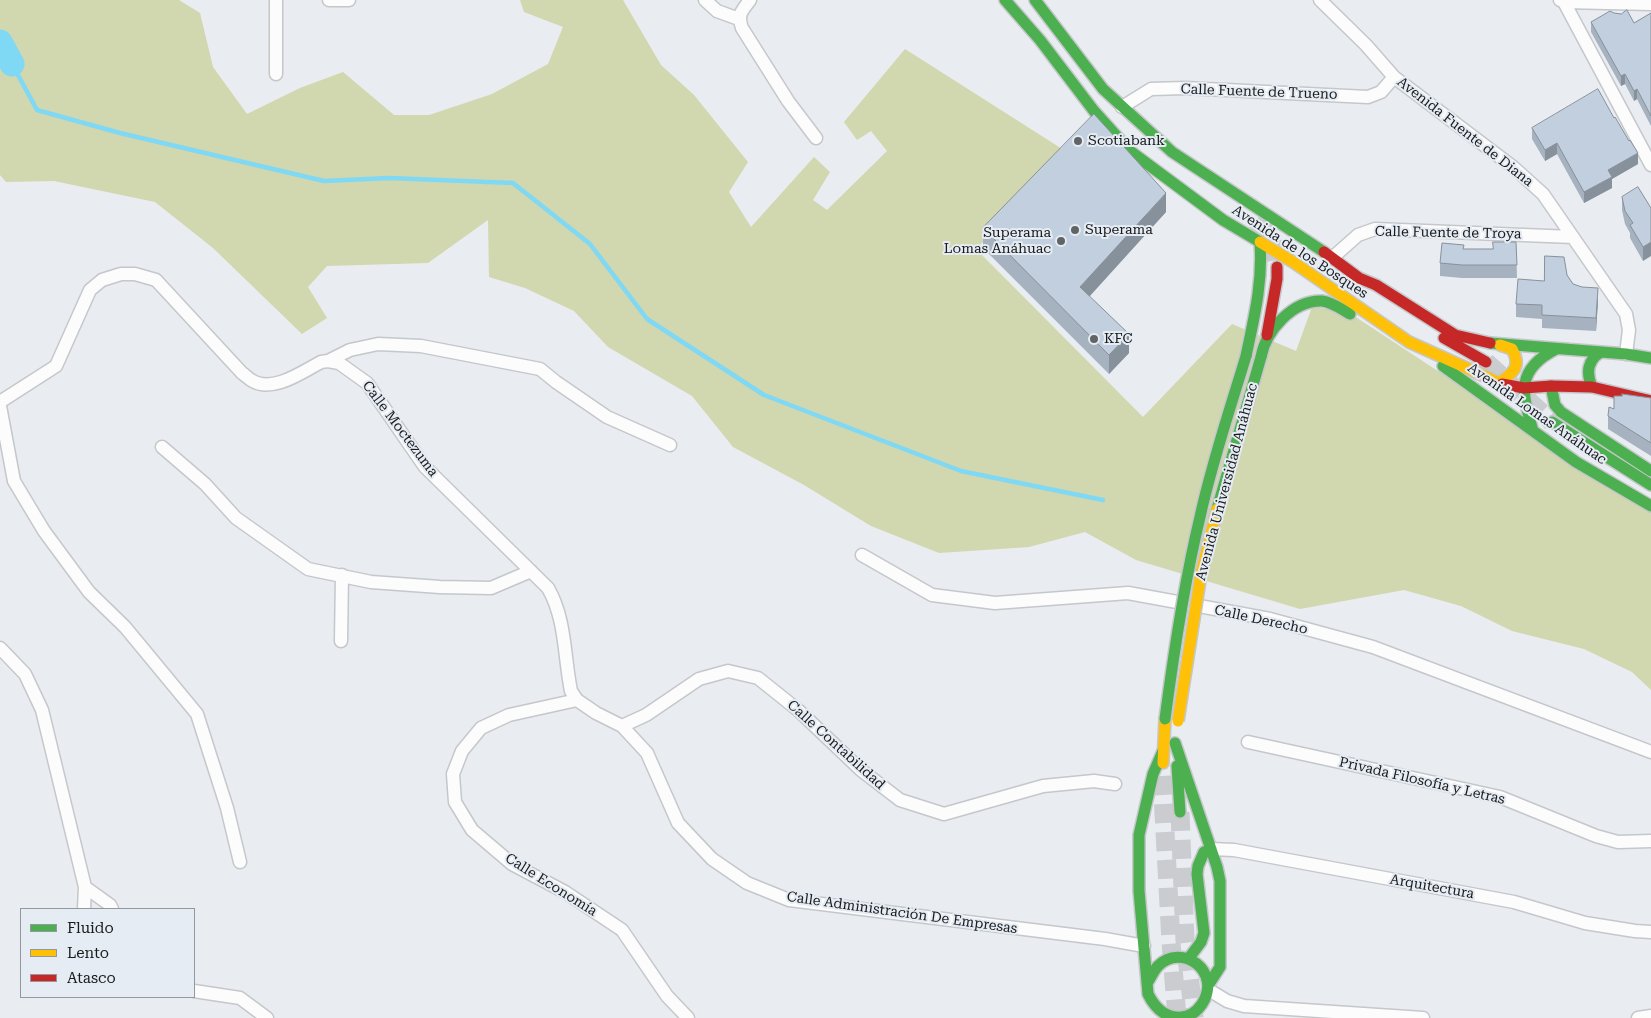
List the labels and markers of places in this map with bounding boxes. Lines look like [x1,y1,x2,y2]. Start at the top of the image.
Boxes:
place label: Scotiabank [1088,133,1165,149]
marker: Scotiabank [1072,135,1084,147]
place label: Superama [1085,222,1153,238]
marker: Superama [1069,224,1081,236]
place label: Superama Lomas Anáhuac [944,225,1051,258]
marker: Superama Lomas Anáhuac [1055,235,1067,247]
place label: KFC [1104,331,1133,347]
marker: KFC [1088,333,1100,345]

